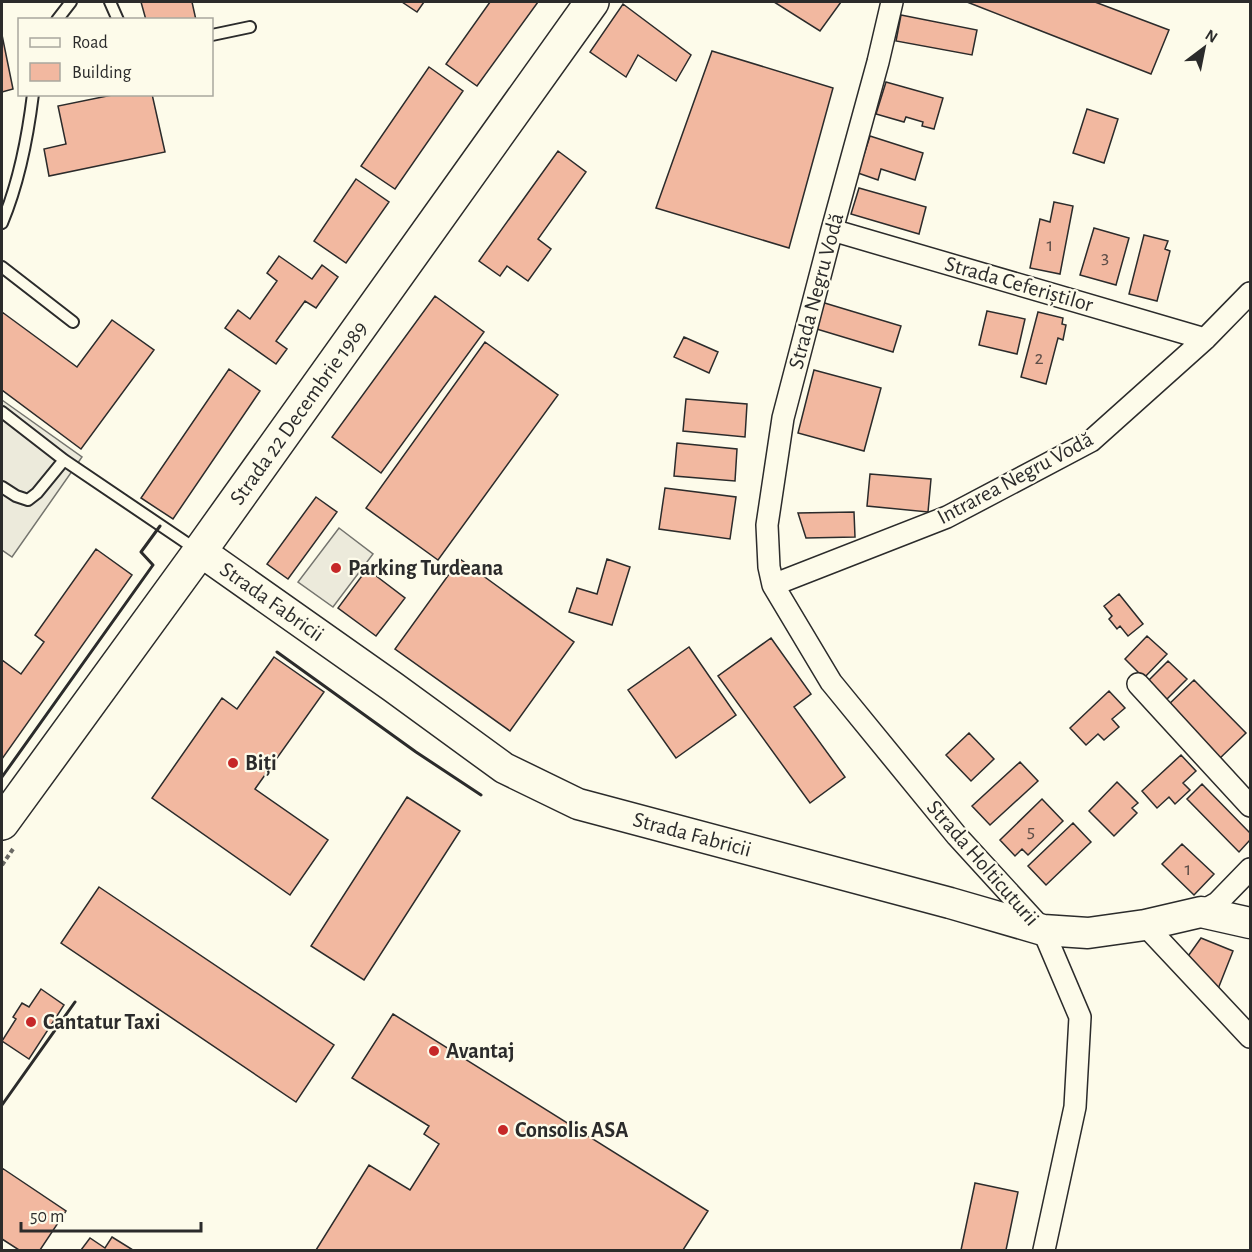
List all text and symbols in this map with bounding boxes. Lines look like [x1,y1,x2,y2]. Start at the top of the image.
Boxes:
legend [18,18,213,96]
north arrow [1174,18,1234,78]
text: N [1202,26,1220,46]
text: Road [72,34,108,52]
text: Building [72,64,132,82]
street label: Strada Negru Vodă [785,211,847,371]
house number: 1 [1047,235,1053,255]
house number: 3 [1101,247,1109,267]
street label: Strada Ceferiștilor [942,252,1096,318]
street label: Strada 22 Decembrie 1989 [226,317,371,509]
house number: 2 [1034,348,1044,368]
street label: Intrarea Negru Vodă [934,428,1096,528]
place label: Parking Turdeana [348,557,504,579]
street label: Strada Fabricii [216,558,328,646]
marker: Parking Turdeana [329,561,343,575]
place label: Biți [245,752,277,776]
marker: Biți [226,756,240,770]
street label: Strada Holticuturii [923,796,1043,930]
street label: Strada Fabricii [631,808,754,861]
house number: 5 [1027,821,1035,841]
house number: 1 [1185,859,1191,879]
place label: Cantatur Taxi [43,1011,160,1033]
marker: Cantatur Taxi [24,1015,38,1029]
place label: Avantaj [446,1040,515,1063]
marker: Avantaj [427,1044,441,1058]
place label: Consolis ASA [515,1119,628,1141]
marker: Consolis ASA [496,1123,510,1137]
scale bar [21,1195,201,1233]
text: 50 m [30,1208,64,1226]

